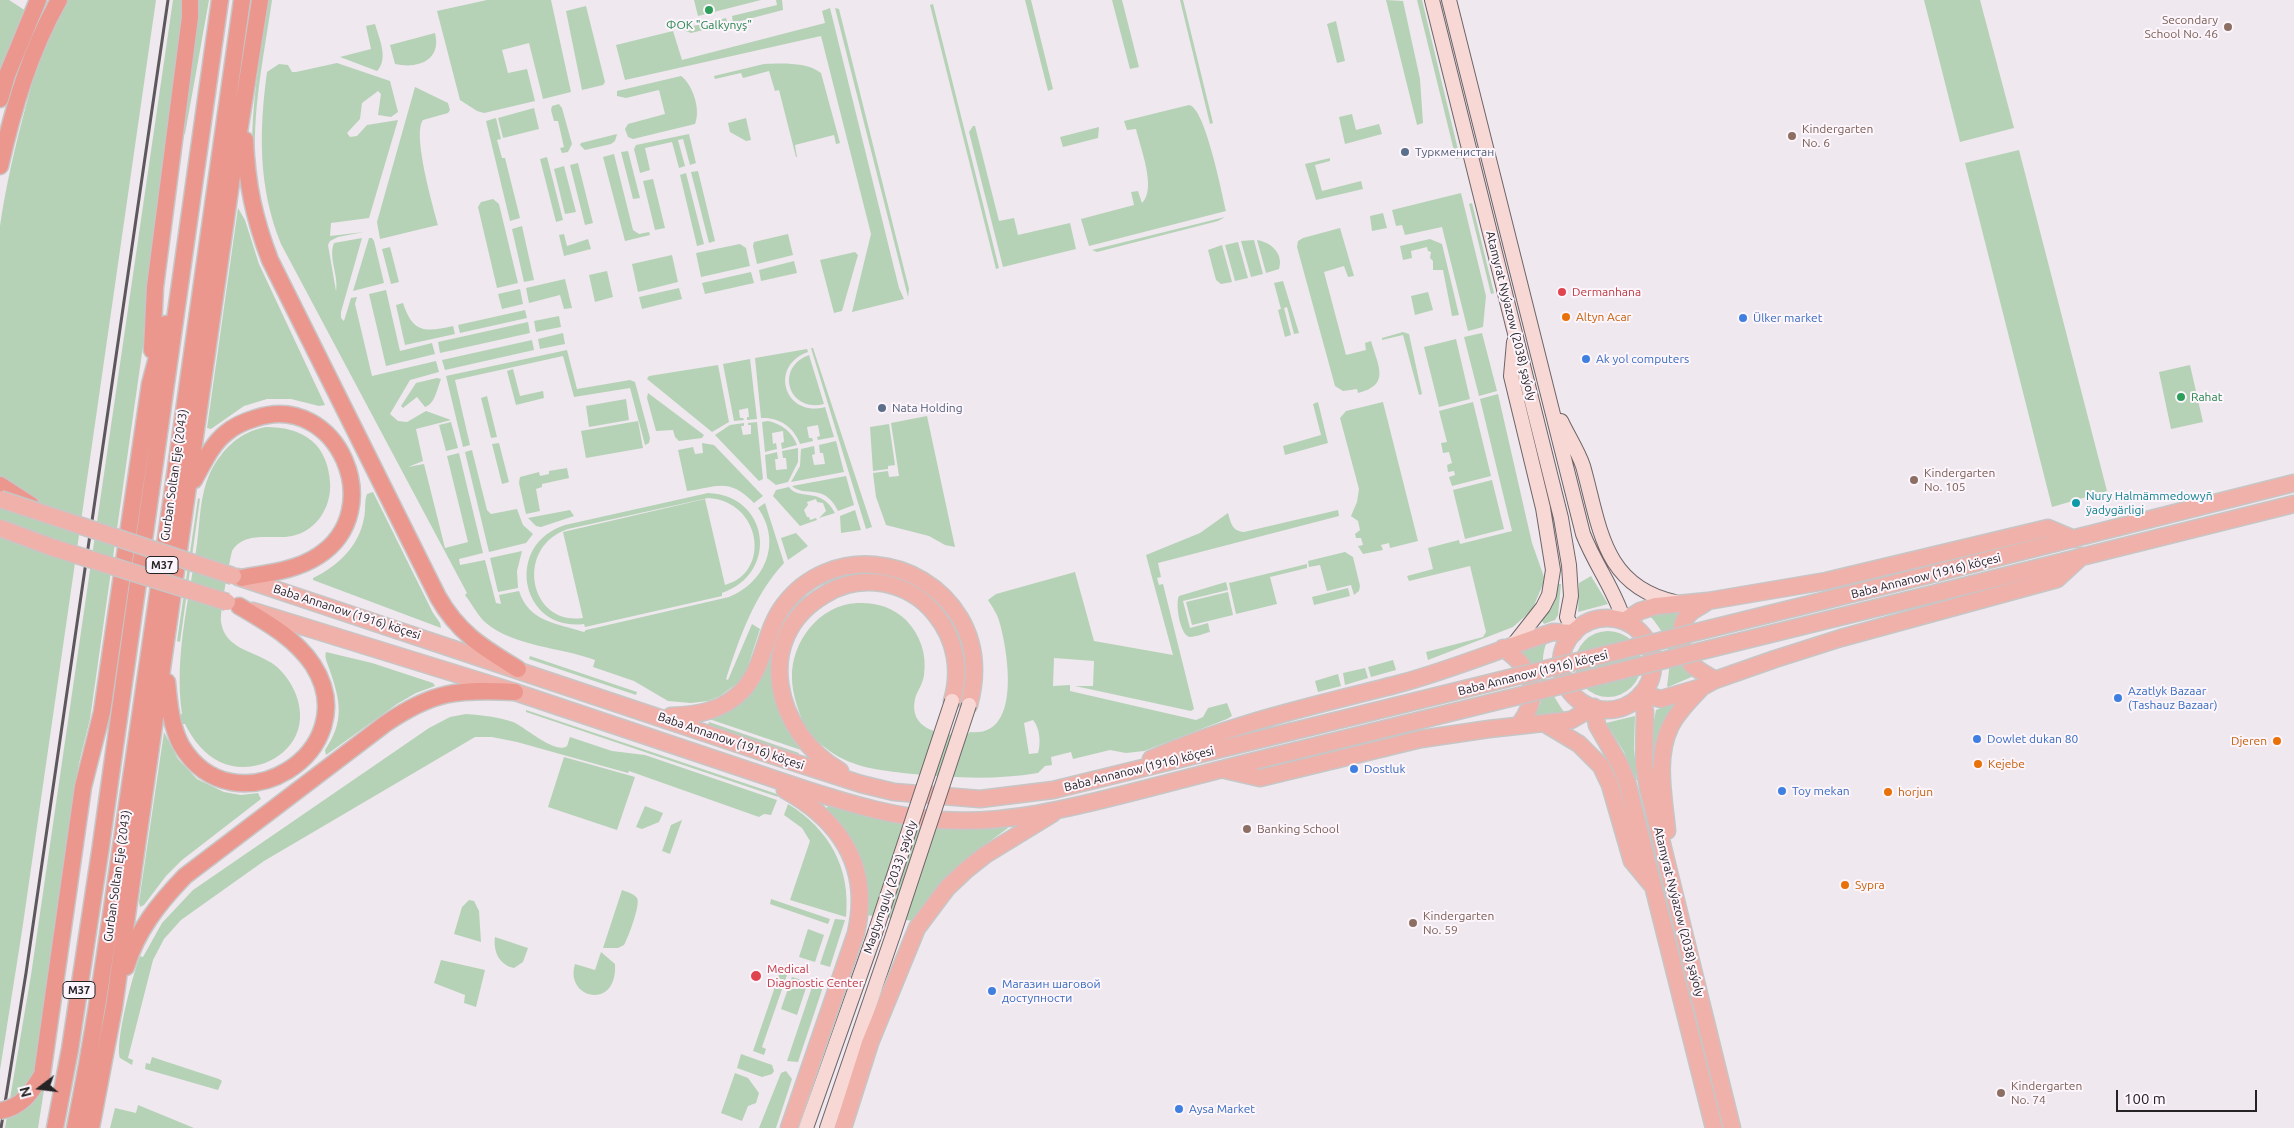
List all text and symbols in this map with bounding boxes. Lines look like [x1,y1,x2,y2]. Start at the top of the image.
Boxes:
marker: ФОК "Galkynyş" [703,4,715,16]
place label: Secondary School No. 46 [2145,13,2218,41]
place label: ФОК "Galkynyş" [666,18,752,32]
marker: Secondary School No. 46 [2222,21,2234,33]
place label: Kindergarten No. 6 [1802,122,1873,150]
marker: Kindergarten No. 6 [1786,130,1798,142]
place label: Туркменистан [1415,145,1494,159]
marker: Туркменистан [1399,146,1411,158]
street label: Atamyrat Nyýazow (2038) şaýoly [1483,230,1539,402]
place label: Dermanhana [1572,285,1641,299]
marker: Dermanhana [1556,286,1568,298]
place label: Altyn Acar [1576,310,1631,324]
marker: Altyn Acar [1560,311,1572,323]
place label: Ülker market [1753,311,1822,325]
marker: Ülker market [1737,312,1749,324]
place label: Ak yol computers [1596,352,1689,366]
marker: Ak yol computers [1580,353,1592,365]
place label: Rahat [2191,390,2222,404]
marker: Rahat [2175,391,2187,403]
place label: Nata Holding [892,401,963,415]
marker: Nata Holding [876,402,888,414]
street label: Gurban Soltan Eje (2043) [158,408,190,542]
place label: Kindergarten No. 105 [1924,466,1995,494]
marker: Kindergarten No. 105 [1908,474,1920,486]
place label: Nury Halmämmedowyñ ÿadygärligi [2086,489,2212,517]
marker: Nury Halmämmedowyñ ÿadygärligi [2070,497,2082,509]
street label: Baba Annanow (1916) köçesi [1850,550,2002,602]
road number: M37 [146,556,178,574]
street label: Baba Annanow (1916) köçesi [272,581,422,643]
street label: Baba Annanow (1916) köçesi [1457,647,1609,699]
place label: Azatlyk Bazaar (Tashauz Bazaar) [2128,684,2218,712]
marker: Azatlyk Bazaar (Tashauz Bazaar) [2112,692,2124,704]
street label: Baba Annanow (1916) köçesi [656,709,806,773]
place label: Dowlet dukan 80 [1987,732,2078,746]
marker: Dowlet dukan 80 [1971,733,1983,745]
place label: Djeren [2231,734,2267,748]
marker: Djeren [2271,735,2283,747]
street label: Baba Annanow (1916) köçesi [1063,743,1215,795]
place label: Kejebe [1988,757,2025,771]
marker: Kejebe [1972,758,1984,770]
place label: Dostluk [1364,762,1405,776]
marker: Dostluk [1348,763,1360,775]
place label: Toy mekan [1792,784,1850,798]
marker: Toy mekan [1776,785,1788,797]
place label: horjun [1898,785,1933,799]
marker: horjun [1882,786,1894,798]
street label: Gurban Soltan Eje (2043) [101,809,133,943]
street label: Magtymguly (2033) şaýoly [860,818,920,956]
place label: Banking School [1257,822,1339,836]
marker: Banking School [1241,823,1253,835]
street label: Atamyrat Nyýazow (2038) şaýoly [1651,826,1707,998]
place label: Sypra [1855,878,1885,892]
marker: Sypra [1839,879,1851,891]
place label: Kindergarten No. 59 [1423,909,1494,937]
marker: Kindergarten No. 59 [1407,917,1419,929]
place label: Medical Diagnostic Center [767,962,863,990]
marker: Medical Diagnostic Center [749,969,763,983]
place label: Магазин шаговой доступности [1002,977,1101,1005]
road number: M37 [63,982,95,998]
marker: Магазин шаговой доступности [986,985,998,997]
north arrow [15,1063,65,1113]
place label: Kindergarten No. 74 [2011,1079,2082,1107]
scale bar [2119,1080,2260,1112]
text: N [16,1085,35,1099]
marker: Kindergarten No. 74 [1995,1087,2007,1099]
text: 100 m [2124,1090,2166,1107]
place label: Aysa Market [1189,1102,1255,1116]
marker: Aysa Market [1173,1103,1185,1115]

